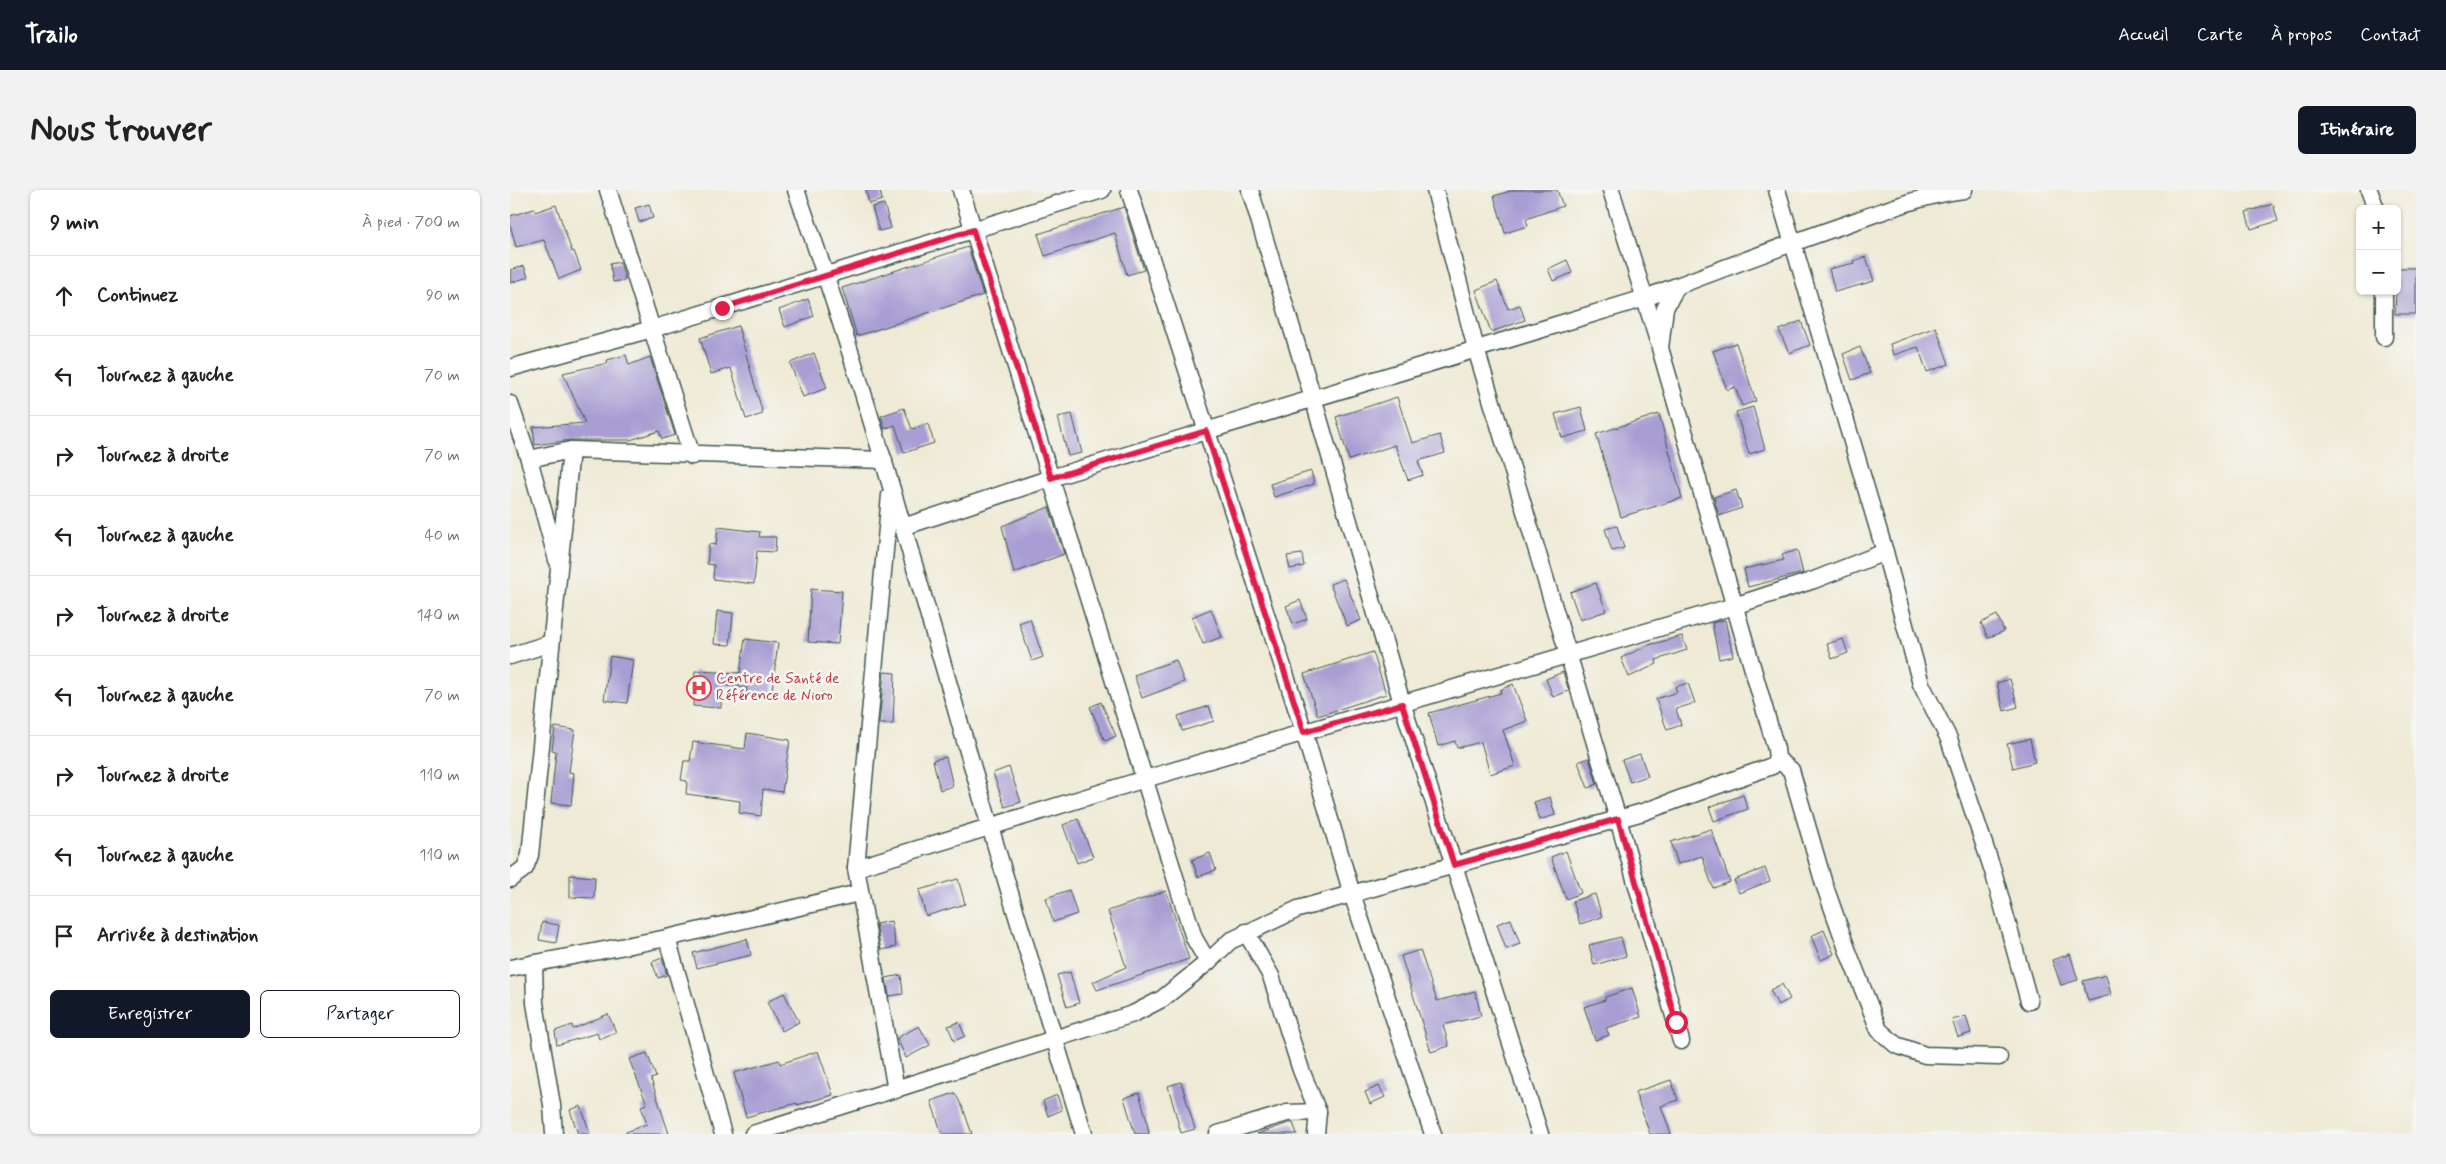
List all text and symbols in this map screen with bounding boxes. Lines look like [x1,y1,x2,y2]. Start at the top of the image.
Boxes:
text: Trailo [25,20,78,51]
text: Accueil [2118,23,2169,47]
text: Carte [2197,23,2243,47]
text: À propos [2271,23,2332,47]
text: Contact [2360,23,2421,47]
button: Itinéraire [2298,106,2416,154]
text: Nous trouver [30,107,212,153]
map controls [2356,205,2401,295]
button: + [2356,205,2401,250]
text: 9 min [50,209,99,237]
text: À pied · 700 m [362,212,460,233]
button: − [2356,250,2401,295]
icon: ahead [50,282,78,310]
text: Continuez [97,283,178,308]
text: 90 m [426,285,460,306]
route end [711,297,734,320]
icon: left [50,362,78,390]
text: Tournez à gauche [97,363,234,388]
text: 70 m [424,365,460,386]
icon: right [50,442,78,470]
text: Tournez à droite [97,443,229,468]
text: 70 m [424,445,460,466]
icon: left [50,522,78,550]
text: Tournez à gauche [97,523,234,548]
text: 40 m [424,525,460,546]
icon: right [50,602,78,630]
text: Tournez à droite [97,603,229,628]
text: 140 m [416,605,460,626]
place label: Centre de Santé de Référence de Nioro [716,669,839,706]
hospital icon: Centre de Santé de Référence de Nioro [686,675,712,701]
icon: left [50,682,78,710]
text: Tournez à gauche [97,683,234,708]
text: 70 m [424,685,460,706]
icon: right [50,762,78,790]
text: Tournez à droite [97,763,229,788]
text: 110 m [419,765,460,786]
icon: left [50,842,78,870]
text: Tournez à gauche [97,843,234,868]
text: 110 m [419,845,460,866]
icon: arrive [50,922,78,950]
text: Arrivée à destination [97,923,258,948]
button: Enregistrer [50,990,250,1038]
button: Partager [260,990,460,1038]
route start [1665,1011,1688,1034]

